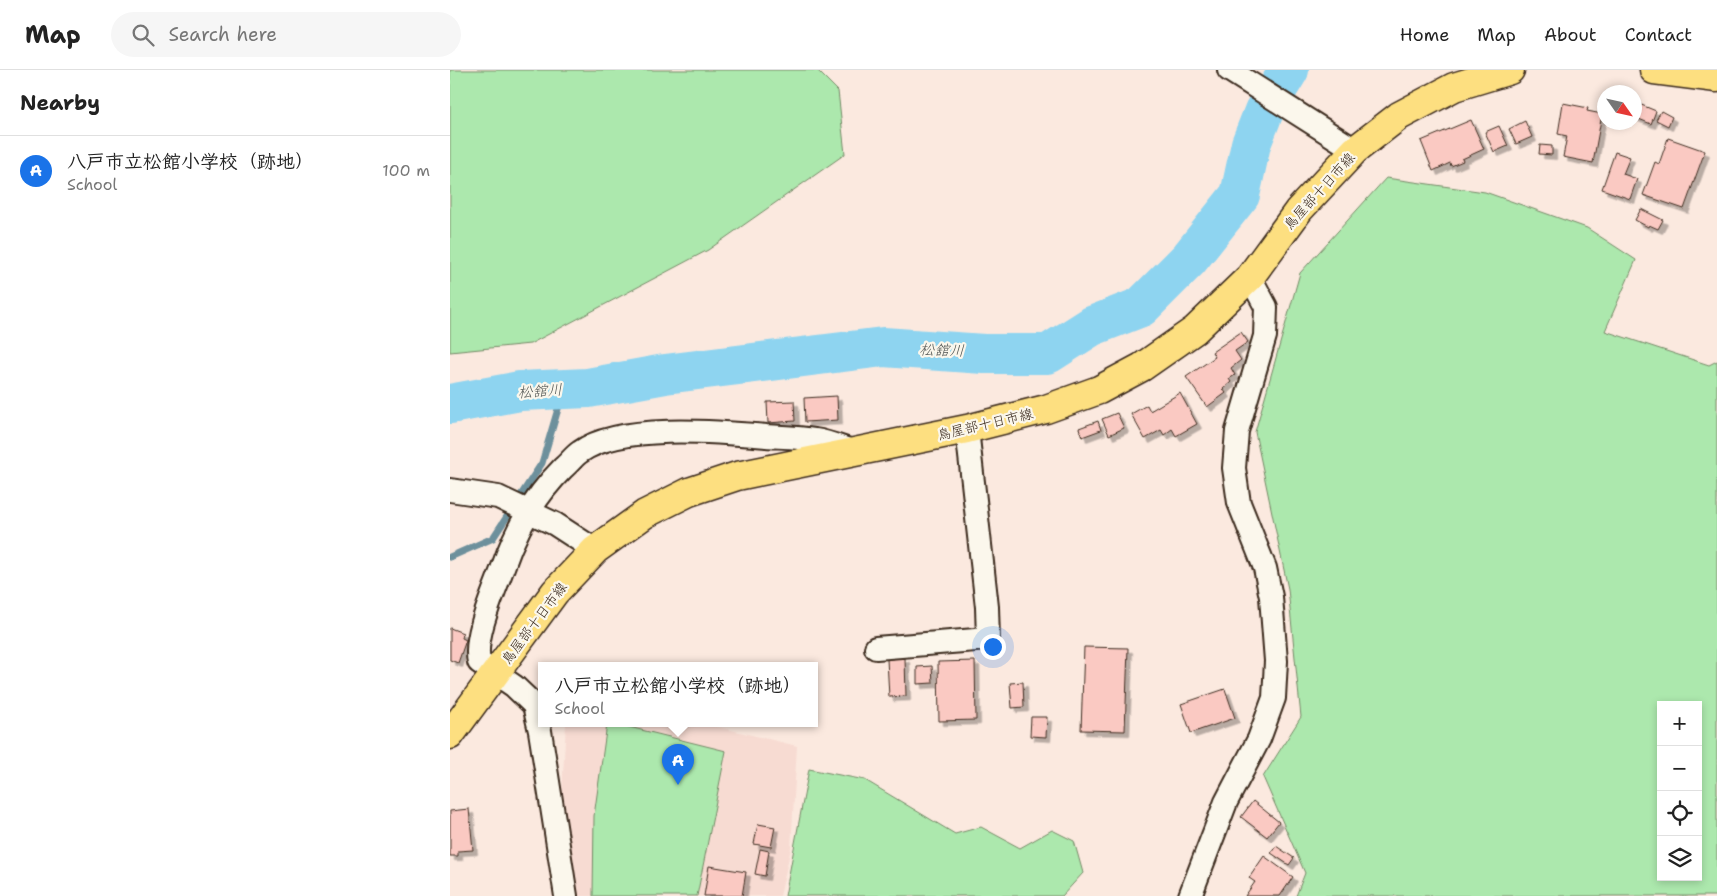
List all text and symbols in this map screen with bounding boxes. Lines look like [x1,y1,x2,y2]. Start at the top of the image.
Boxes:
search box [111,12,461,57]
text: Map [25,19,81,51]
icon: search [129,21,157,49]
text: Search here [169,22,277,47]
text: Home [1400,23,1449,47]
text: Map [1477,23,1516,47]
text: About [1544,23,1597,47]
text: Contact [1625,23,1692,47]
north arrow [1597,85,1642,130]
text: Nearby [20,89,100,117]
text: 八戸市立松館小学校（跡地） [67,149,314,174]
street label: 鳥屋部十日市線 [1280,149,1358,233]
text: A [30,160,42,181]
text: 100 m [382,160,430,181]
text: School [67,174,117,195]
water label: 松舘川 [919,339,965,361]
water label: 松舘川 [517,379,563,403]
street label: 鳥屋部十日市線 [935,404,1035,444]
street label: 鳥屋部十日市線 [497,578,571,668]
your location [980,634,1006,660]
popup [538,662,818,727]
text: 八戸市立松館小学校（跡地） [554,673,802,698]
text: School [554,698,605,719]
map controls [1657,701,1702,881]
button: + [1657,701,1702,746]
pin: A [662,744,694,785]
button: − [1657,746,1702,791]
button: locate [1657,791,1702,836]
button: layers [1657,836,1702,881]

